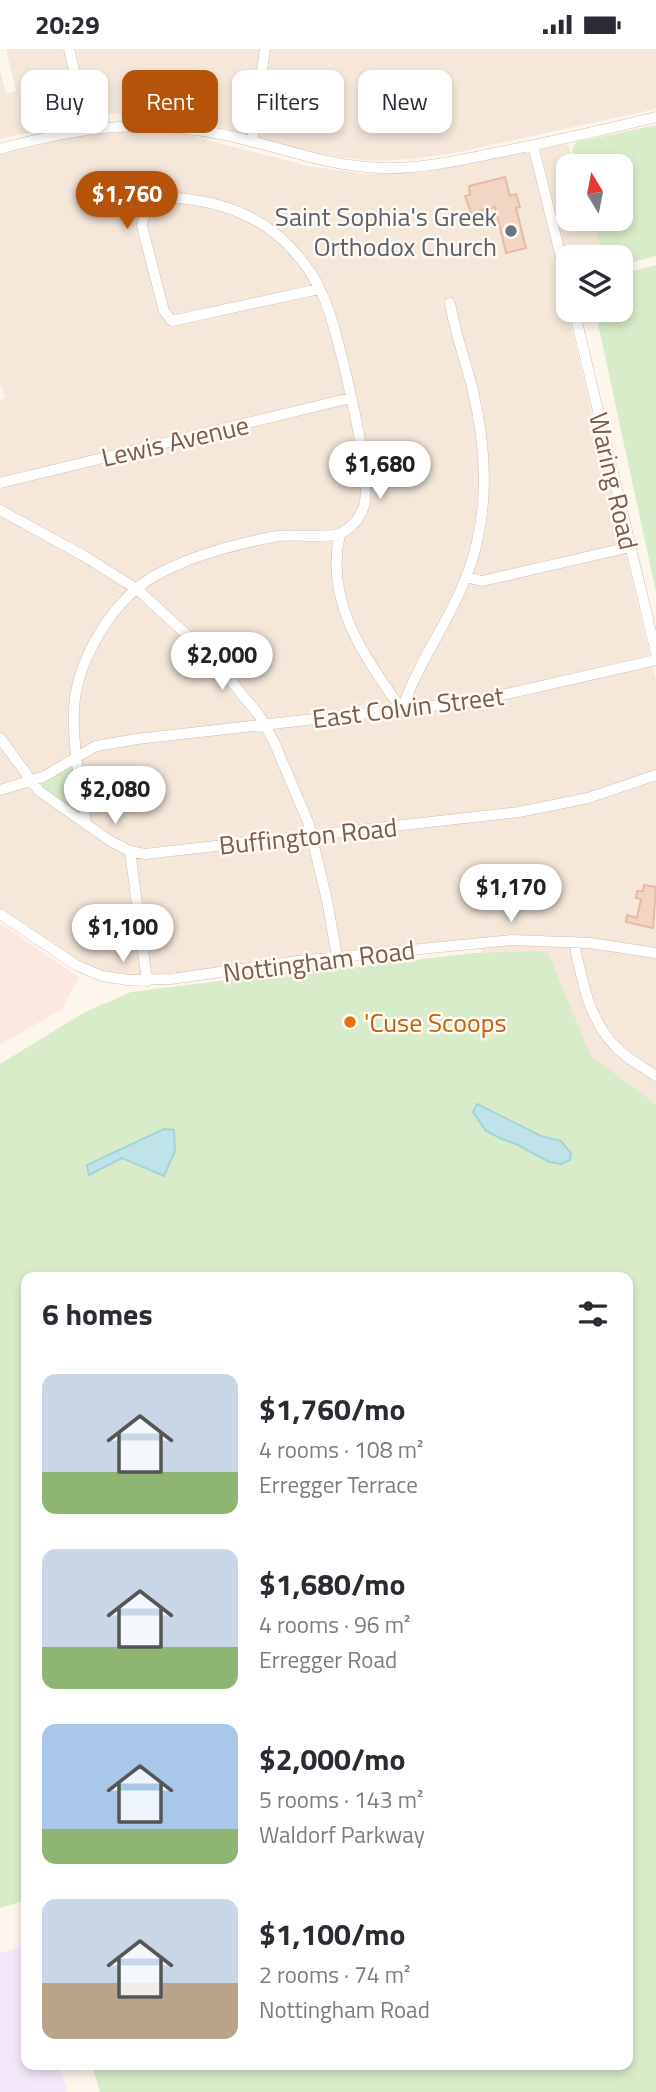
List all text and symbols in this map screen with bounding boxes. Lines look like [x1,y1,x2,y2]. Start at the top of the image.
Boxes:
text: 20:29 [35,5,100,44]
chip: Buy [21,70,108,133]
chip: Rent [122,70,218,133]
chip: Filters [232,70,344,133]
chip: New [358,70,452,133]
north arrow [556,154,634,231]
map controls [556,154,633,322]
pin: $1,760 [70,171,184,231]
text: $1,760 [92,176,162,211]
place label: Saint Sophia's Greek Orthodox Church [275,197,497,266]
marker: Saint Sophia's Greek Orthodox Church [503,223,519,239]
button: layers [556,245,633,322]
street label: Lewis Avenue [98,405,252,477]
street label: Waring Road [579,409,649,553]
pin: $1,680 [323,441,437,501]
text: $1,680 [345,446,415,481]
pin: $2,000 [165,633,279,692]
text: $2,000 [187,637,257,672]
street label: East Colvin Street [310,676,506,738]
pin: $2,080 [58,767,172,826]
text: $2,080 [80,771,150,806]
street label: Buffington Road [217,807,399,865]
pin: $1,170 [454,865,568,924]
text: $1,170 [476,869,546,904]
pin: $1,100 [66,905,180,964]
text: $1,100 [88,909,158,944]
street label: Nottingham Road [221,930,417,992]
place label: 'Cuse Scoops [364,1003,507,1042]
marker: 'Cuse Scoops [342,1014,358,1030]
text: 6 homes [42,1291,153,1337]
icon: filters [574,1295,612,1333]
text: $1,760/mo [259,1386,405,1432]
icon: home [98,1402,182,1486]
text: 4 rooms · 108 m² [259,1432,423,1467]
text: Erregger Terrace [259,1467,418,1502]
text: $1,680/mo [259,1561,405,1607]
icon: home [98,1577,182,1661]
text: 4 rooms · 96 m² [259,1607,410,1642]
text: Erregger Road [259,1642,397,1677]
text: $2,000/mo [259,1736,405,1782]
icon: home [98,1752,182,1836]
text: 5 rooms · 143 m² [259,1782,423,1817]
text: Waldorf Parkway [259,1817,425,1852]
text: $1,100/mo [259,1911,405,1957]
icon: home [98,1927,182,2011]
text: 2 rooms · 74 m² [259,1957,410,1992]
text: Nottingham Road [259,1992,430,2027]

